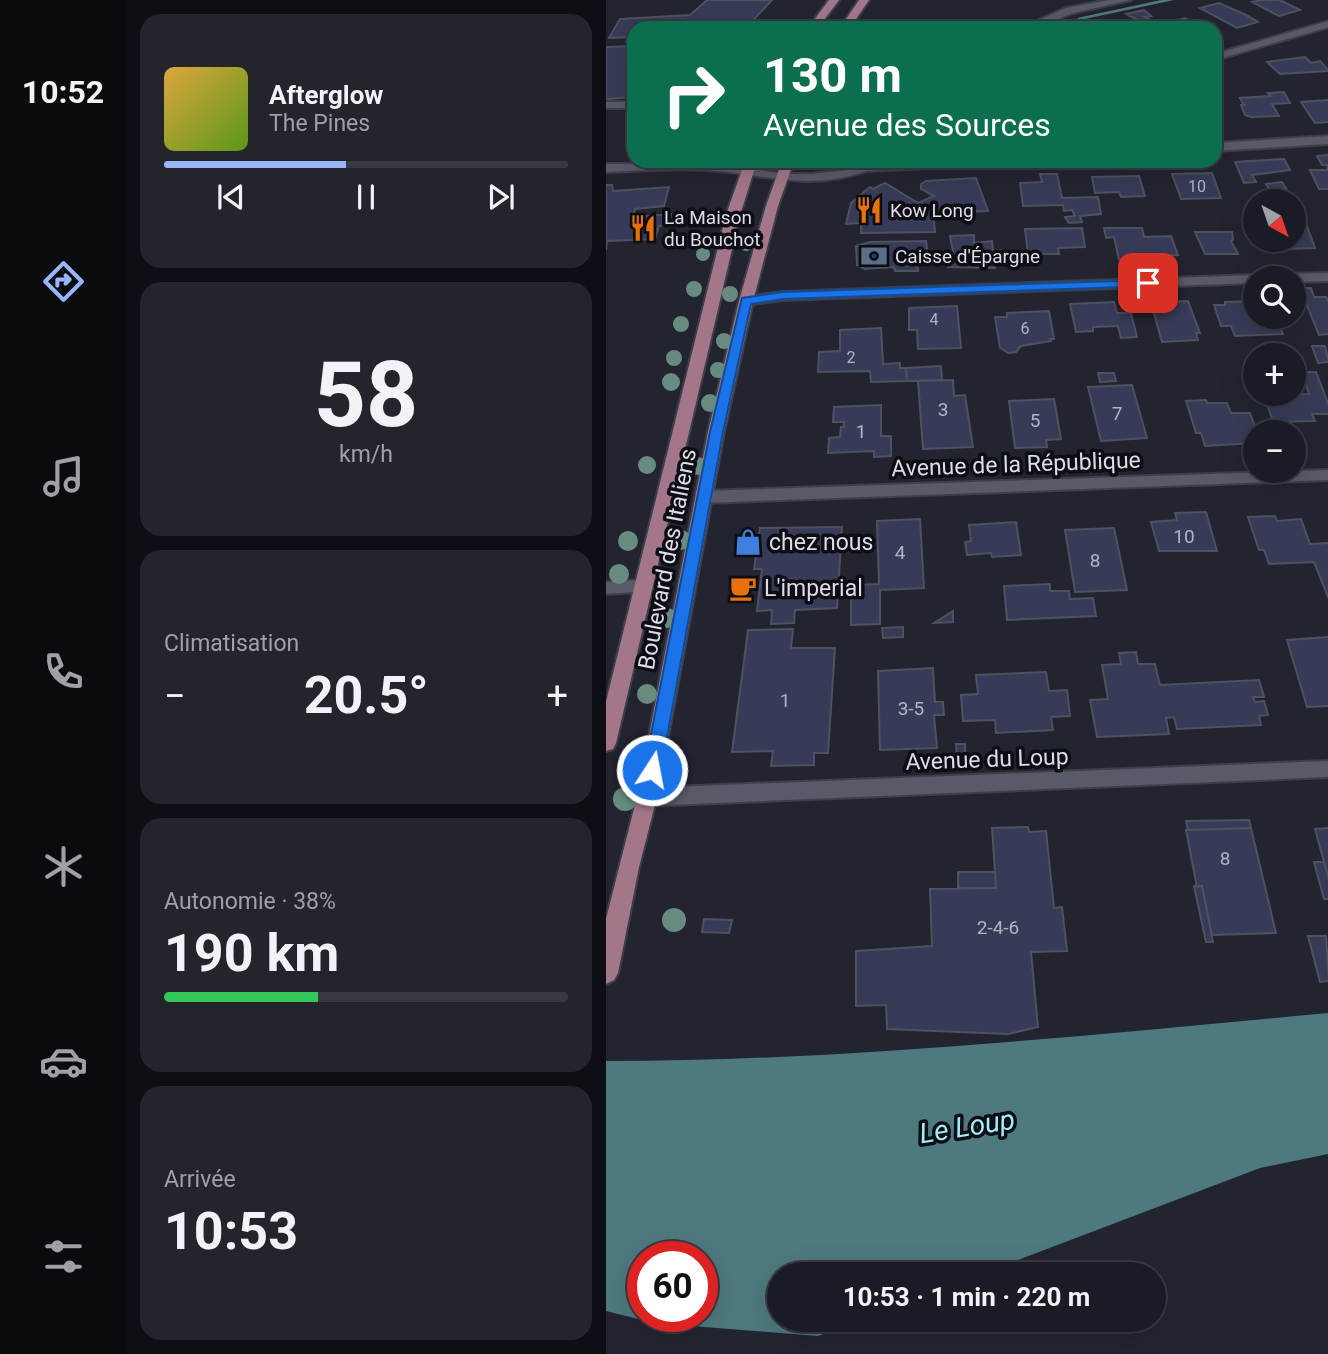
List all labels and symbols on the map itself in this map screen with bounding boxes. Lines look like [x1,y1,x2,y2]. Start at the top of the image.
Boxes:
house number: 10 [1188,177,1206,196]
north arrow [1243,189,1306,252]
restaurant icon: Kow Long [854,195,884,225]
place label: Kow Long [890,199,974,222]
place label: La Maison du Bouchot [664,206,761,251]
restaurant icon: La Maison du Bouchot [628,213,658,243]
bank icon: Caisse d'Épargne [859,241,889,271]
place label: Caisse d'Épargne [895,245,1040,268]
pin [1118,253,1178,313]
house number: 4 [930,310,939,329]
house number: 6 [1021,319,1030,338]
house number: 2 [847,348,856,367]
house number: 3 [938,398,948,421]
house number: 7 [1112,402,1122,425]
house number: 5 [1030,409,1040,432]
house number: 1 [856,420,866,443]
street label: Boulevard des Italiens [633,446,702,672]
street label: Avenue de la République [891,447,1141,482]
house number: 10 [1173,525,1195,548]
shop icon: chez nous [733,527,763,557]
place label: chez nous [769,529,873,556]
house number: 4 [895,541,906,564]
house number: 8 [1090,549,1100,572]
cafe icon: L'imperial [728,573,758,603]
place label: L'imperial [764,575,863,602]
house number: 1 [780,689,790,712]
house number: 3-5 [898,697,924,720]
position arrow [615,733,689,807]
street label: Avenue du Loup [905,743,1069,776]
house number: 8 [1220,847,1230,870]
house number: 2-4-6 [977,916,1019,939]
water label: Le Loup [917,1103,1017,1150]
speed limit sign: 60 [627,1241,718,1332]

